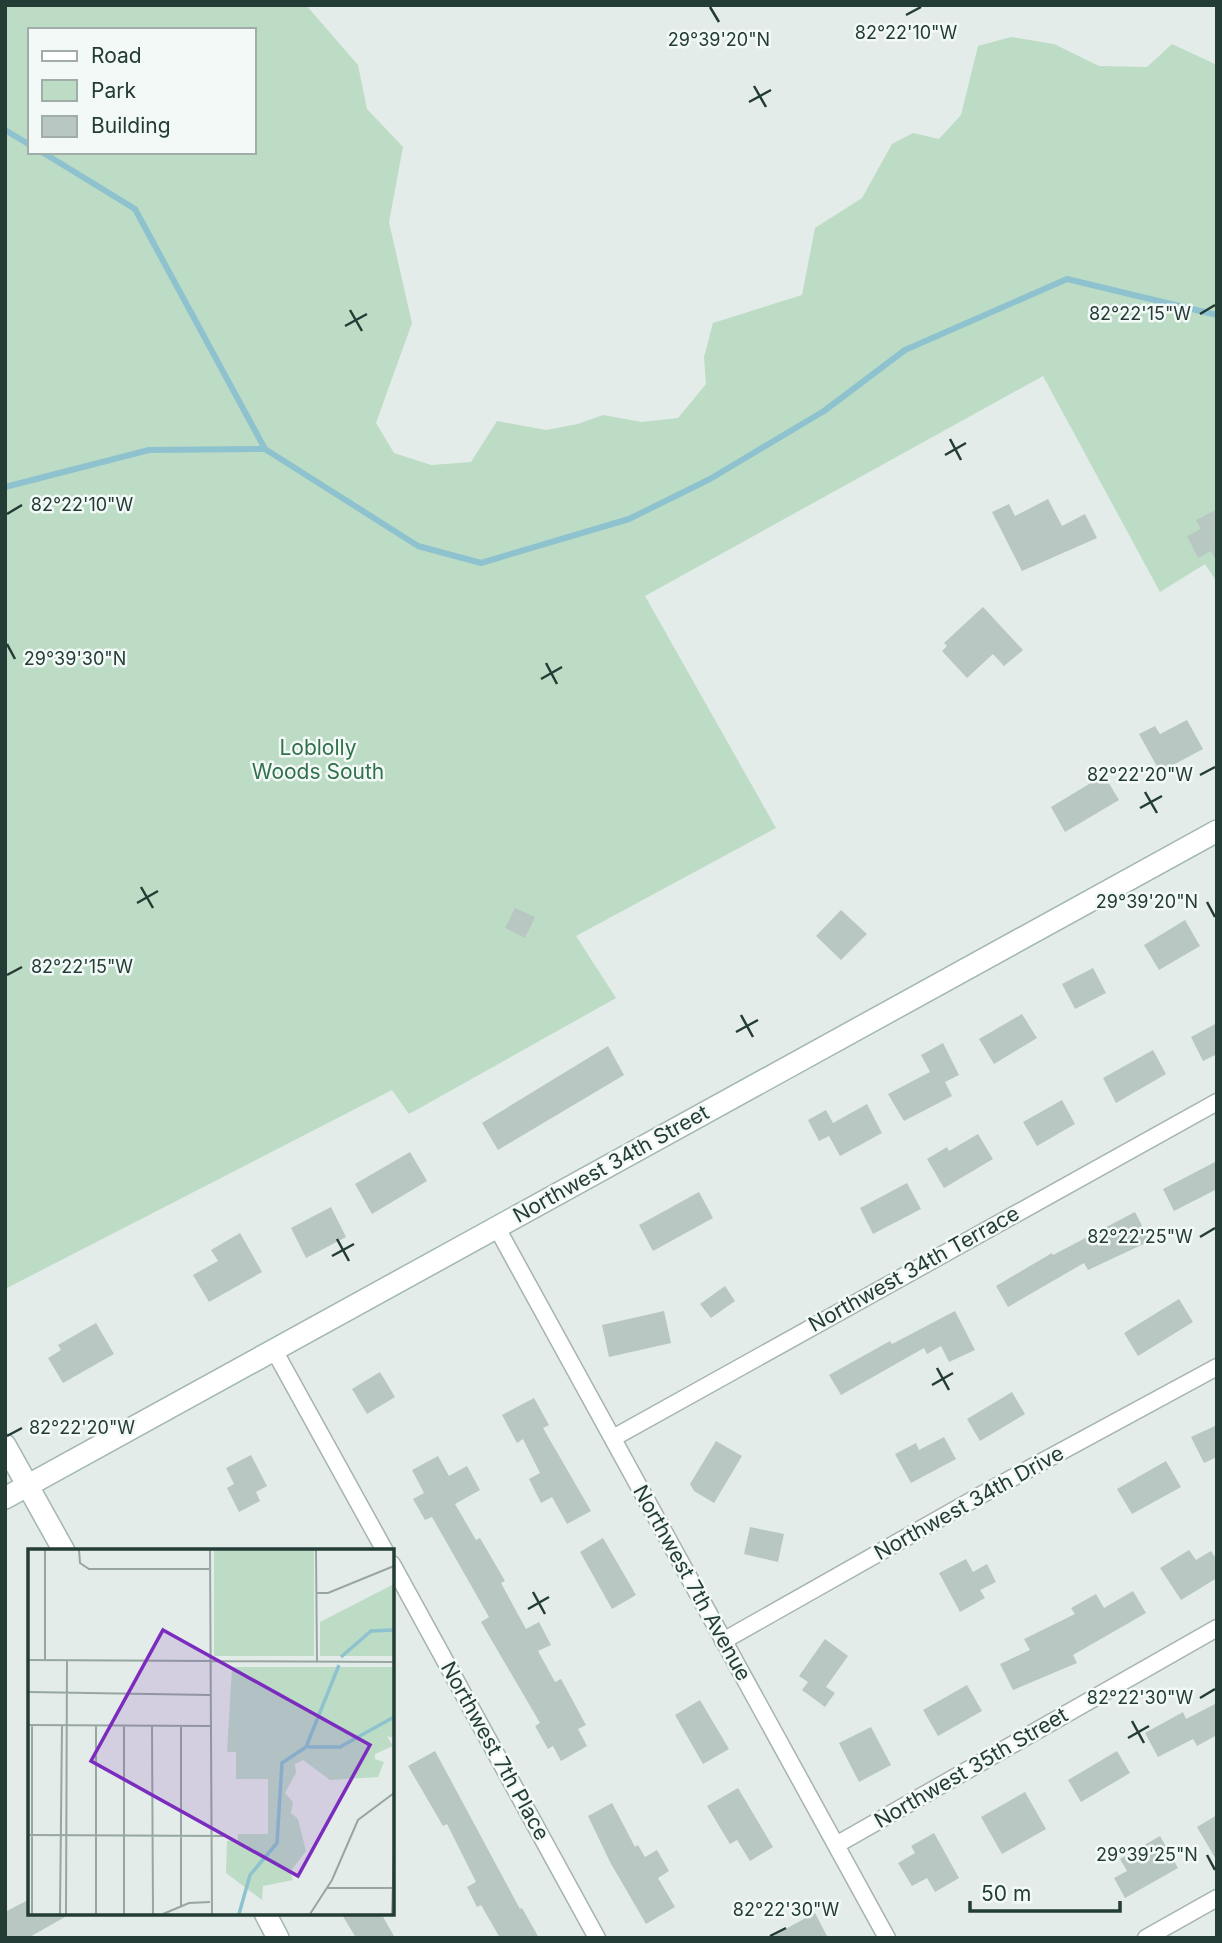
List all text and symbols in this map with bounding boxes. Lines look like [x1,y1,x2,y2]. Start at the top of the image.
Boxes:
text: 82°22'10"W [855,22,957,43]
legend [28,28,256,154]
text: 29°39'20"N [668,29,770,50]
text: Road [91,43,142,68]
text: Park [91,78,136,103]
text: Building [91,113,171,138]
text: 82°22'15"W [1089,303,1191,324]
text: 82°22'10"W [31,494,133,515]
text: 29°39'30"N [24,648,126,669]
park label: Loblolly Woods South [252,735,384,784]
text: 82°22'20"W [1087,764,1193,785]
text: 29°39'20"N [1096,891,1198,912]
text: 82°22'15"W [31,956,133,977]
street label: Northwest 34th Street [509,1099,713,1228]
street label: Northwest 34th Terrace [804,1200,1023,1337]
text: 82°22'25"W [1087,1226,1193,1247]
text: 82°22'20"W [29,1417,135,1438]
street label: Northwest 34th Drive [870,1440,1068,1565]
street label: Northwest 7th Avenue [628,1481,757,1685]
inset map [28,1549,394,1915]
street label: Northwest 7th Place [436,1657,555,1844]
text: 82°22'30"W [1087,1687,1193,1708]
street label: Northwest 35th Street [870,1702,1072,1833]
text: 29°39'25"N [1096,1844,1198,1865]
scale bar [970,1870,1120,1914]
text: 50 m [981,1881,1031,1906]
text: 82°22'30"W [733,1899,839,1920]

